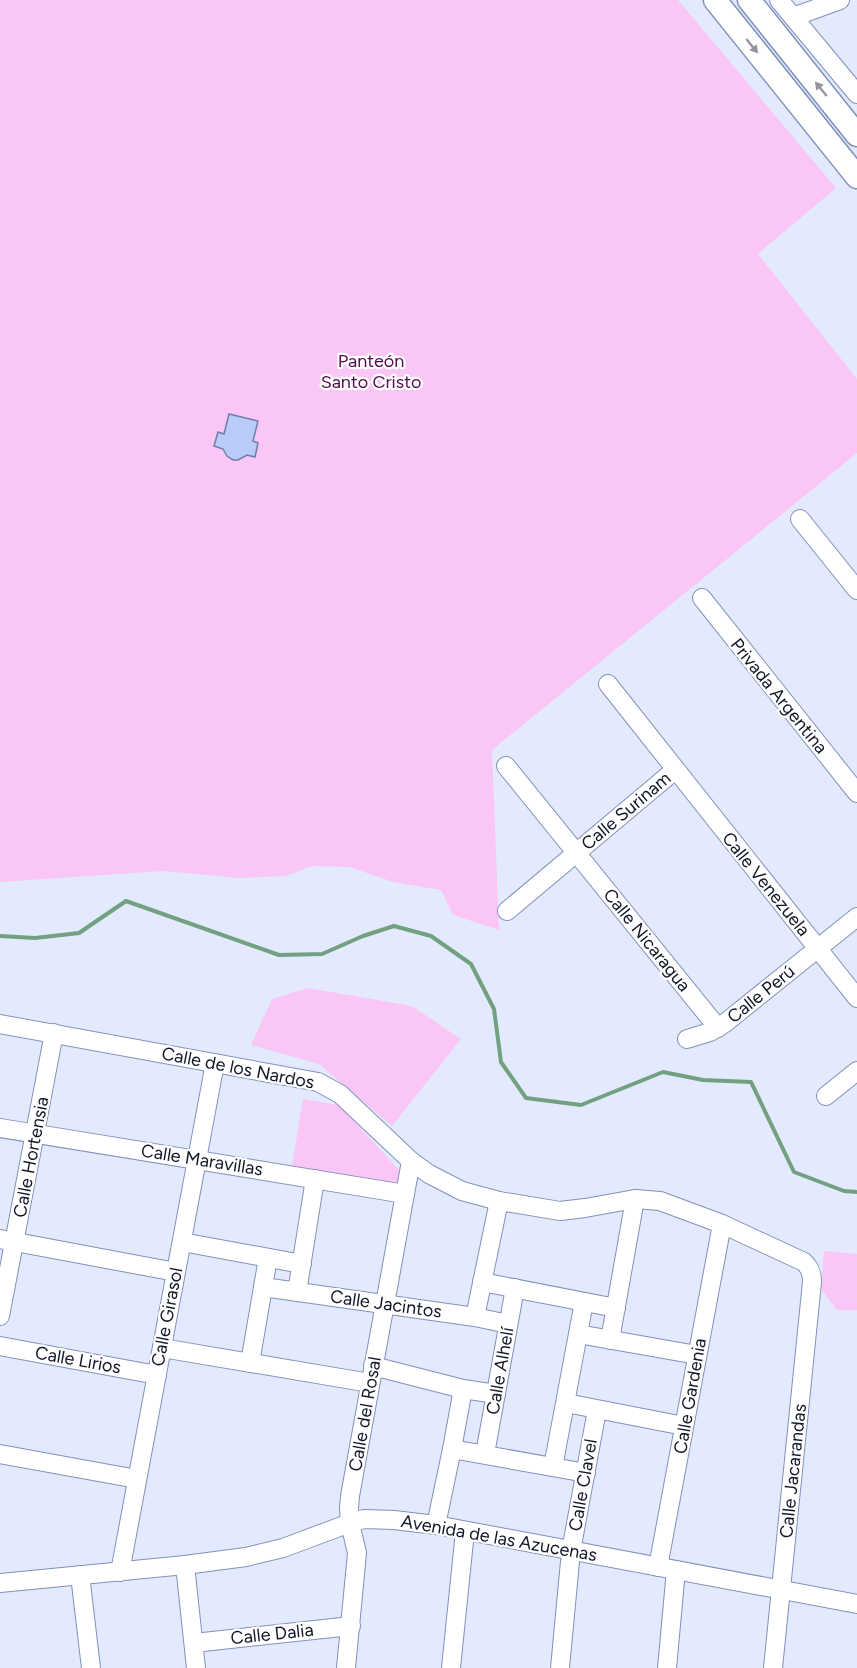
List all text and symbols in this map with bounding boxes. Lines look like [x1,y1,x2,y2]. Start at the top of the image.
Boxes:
one-way arrow [745,38,757,53]
one-way arrow [815,82,827,97]
park label: Panteón Santo Cristo [321,350,421,393]
street label: Privada Argentina [726,634,832,758]
street label: Calle Surinam [577,767,675,855]
street label: Calle Venezuela [717,827,815,941]
street label: Calle Nicaragua [599,884,695,996]
street label: Calle Perú [723,960,799,1028]
street label: Calle de los Nardos [160,1042,316,1094]
street label: Calle Hortensia [8,1095,54,1219]
street label: Calle Maravillas [140,1140,264,1180]
street label: Calle Girasol [147,1266,187,1368]
street label: Calle Jacintos [329,1285,443,1323]
street label: Calle Alhelí [481,1325,519,1416]
street label: Calle Gardenia [669,1336,711,1456]
street label: Calle Lirios [33,1342,123,1378]
street label: Calle del Rosal [344,1355,386,1473]
street label: Calle Jacarandas [775,1403,811,1539]
street label: Calle Clavel [564,1437,602,1533]
street label: Avenida de las Azucenas [399,1510,599,1566]
street label: Calle Dalia [229,1619,315,1649]

